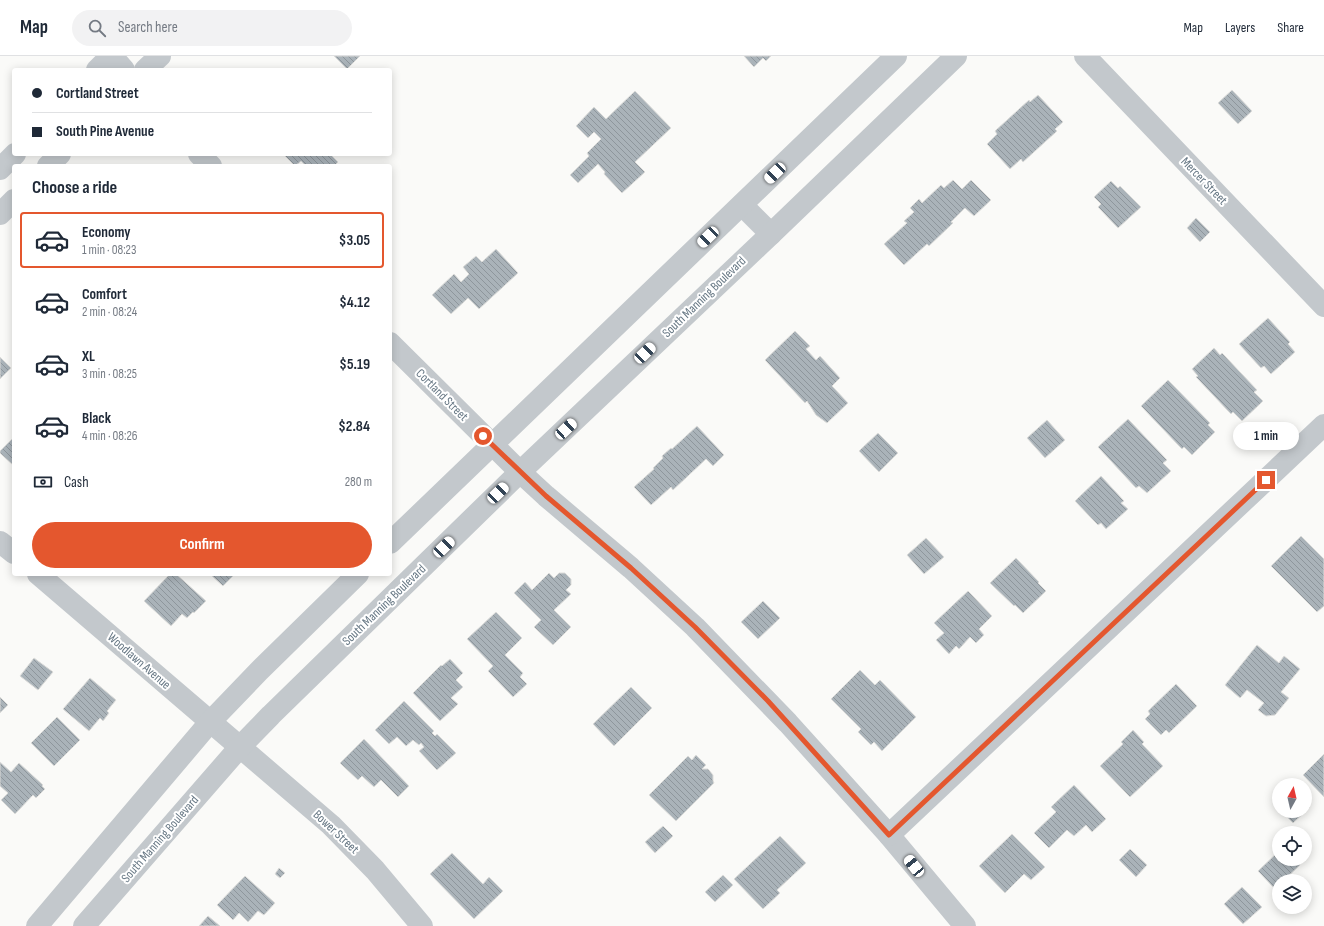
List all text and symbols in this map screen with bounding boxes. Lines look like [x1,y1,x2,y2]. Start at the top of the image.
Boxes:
search box [72,10,352,46]
text: Map [20,16,48,39]
icon: search [86,17,108,39]
text: Search here [118,18,178,37]
text: Map [1183,19,1203,36]
text: Layers [1225,19,1255,36]
text: Share [1277,19,1304,36]
text: Cortland Street [56,84,139,103]
text: South Pine Avenue [56,122,154,141]
street label: Mercer Street [1177,154,1231,208]
car [762,160,788,186]
text: Choose a ride [32,177,117,198]
icon: car [34,222,70,258]
text: Economy [82,223,131,242]
car [695,224,721,250]
text: $3.05 [339,231,370,250]
text: 1 min · 08:23 [82,242,136,258]
street label: South Manning Boulevard [659,253,749,341]
icon: car [34,284,70,320]
text: Comfort [82,285,127,304]
text: $4.12 [339,293,370,312]
text: 2 min · 08:24 [82,304,137,320]
car [632,340,658,366]
icon: car [34,346,70,382]
text: XL [82,347,95,366]
text: $5.19 [339,355,370,374]
text: 3 min · 08:25 [82,366,137,382]
street label: Cortland Street [413,366,471,424]
icon: car [34,408,70,444]
text: Black [82,409,111,428]
car [553,416,579,442]
text: $2.84 [338,417,370,436]
callout: 1 min [1233,422,1299,450]
route start [474,427,492,445]
text: 4 min · 08:26 [82,428,138,444]
text: 1 min [1254,428,1278,444]
icon: cash [32,471,54,493]
route end [1257,471,1275,489]
text: Cash [64,473,89,492]
text: 280 m [345,474,372,490]
car [485,480,511,506]
button: Confirm [32,522,372,568]
car [431,534,457,560]
street label: South Manning Boulevard [339,561,429,649]
street label: Woodlawn Avenue [104,629,174,693]
north arrow [1272,778,1312,818]
map controls [1272,778,1312,914]
street label: South Manning Boulevard [118,792,202,886]
street label: Bower Street [310,807,362,857]
button: locate [1272,826,1312,866]
car [902,853,926,879]
button: layers [1272,874,1312,914]

